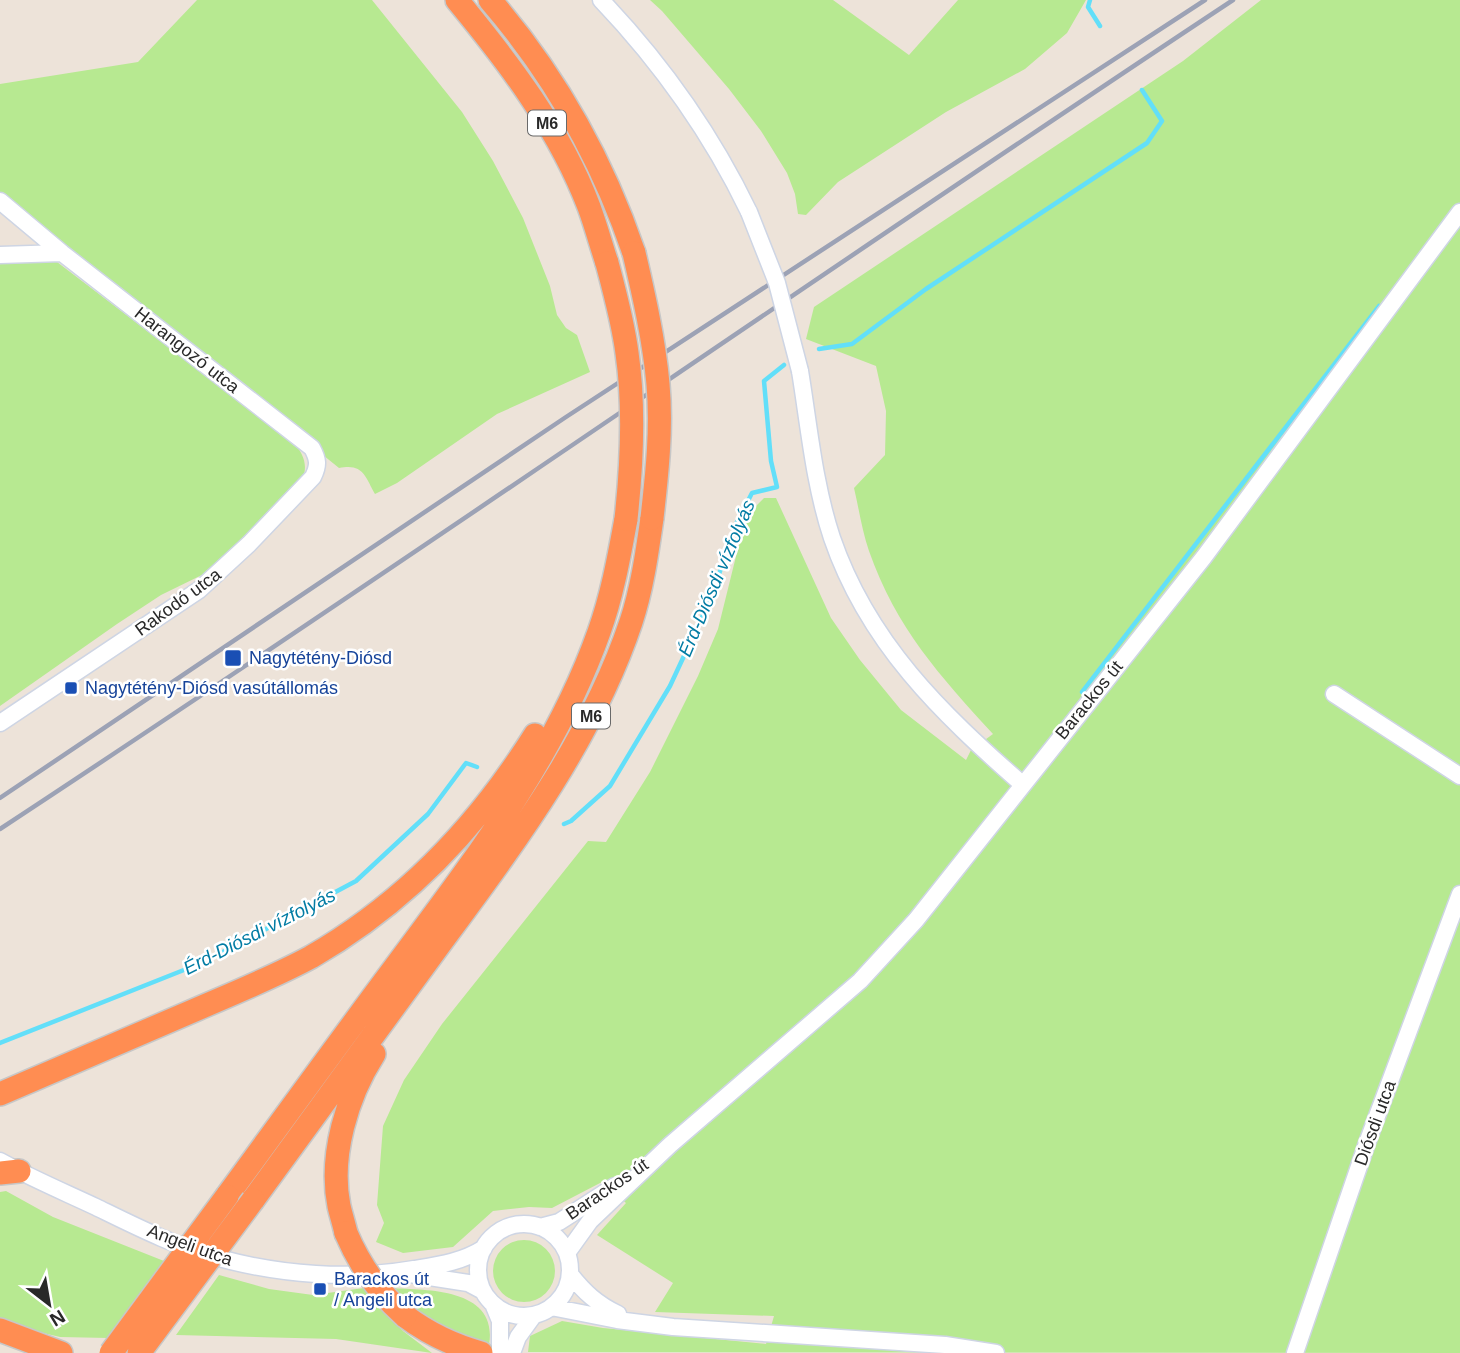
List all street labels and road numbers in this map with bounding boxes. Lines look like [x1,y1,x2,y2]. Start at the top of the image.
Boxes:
road number: M6 [528,111,566,136]
street label: Harangozó utca [131,303,244,398]
street label: Rakodó utca [131,564,226,640]
street label: Barackos út [1051,657,1127,743]
road number: M6 [572,704,610,729]
street label: Diósdi utca [1350,1077,1400,1168]
street label: Barackos út [562,1154,652,1224]
street label: Angeli utca [145,1220,236,1270]

